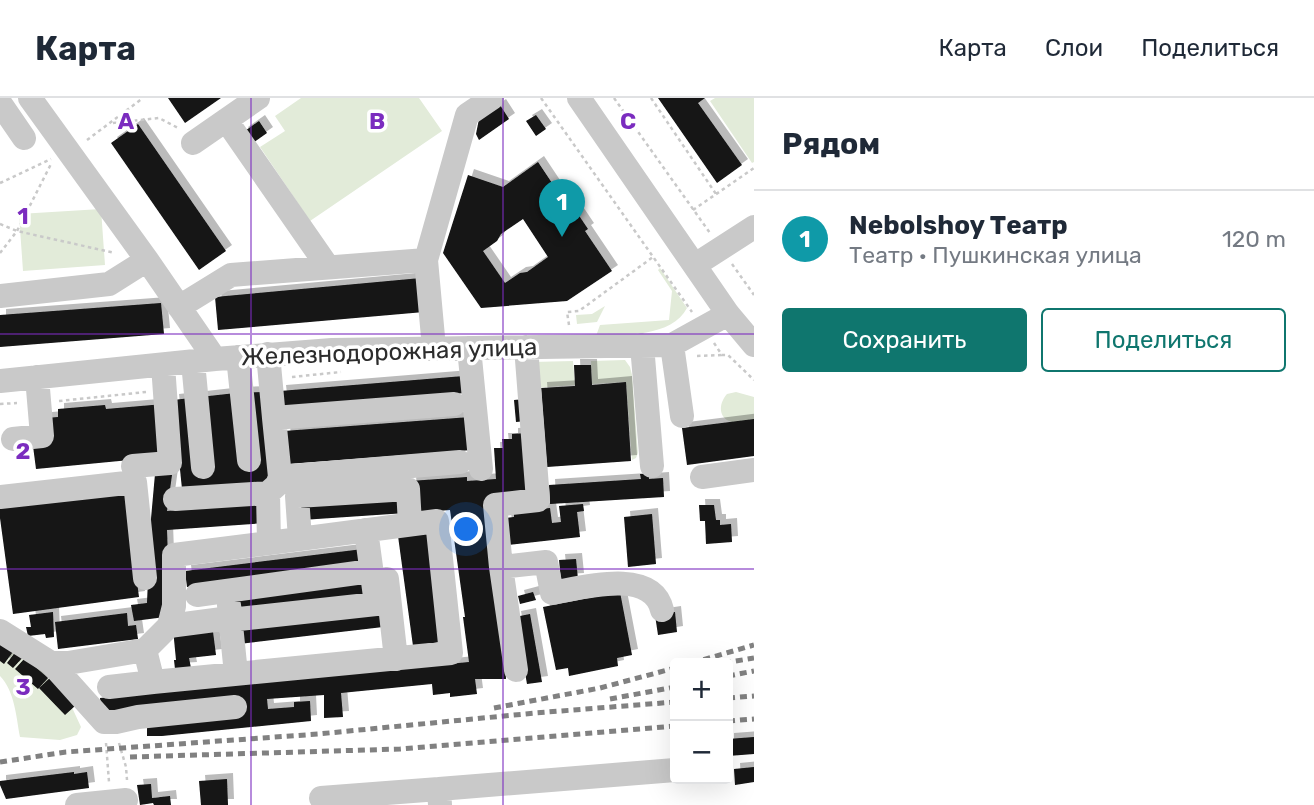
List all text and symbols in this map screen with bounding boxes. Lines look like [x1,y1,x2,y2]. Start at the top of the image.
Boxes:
text: Карта [35,29,136,68]
text: Карта [938,34,1007,62]
text: Слои [1045,34,1103,62]
text: Поделиться [1141,34,1279,62]
text: A [118,107,135,135]
text: B [369,107,385,135]
text: C [620,107,636,135]
text: Рядом [782,126,880,162]
pin: 1 [539,179,585,237]
text: 1 [17,202,29,230]
text: Nebolshoy Театр [849,210,1068,241]
text: 1 [799,225,811,253]
text: 120 m [1222,225,1286,253]
text: Театр · Пушкинская улица [849,241,1142,269]
button: Сохранить [782,308,1027,372]
button: Поделиться [1041,308,1286,372]
street label: Железнодорожная улица [240,333,538,371]
text: 2 [16,437,30,465]
your location [449,512,483,546]
map controls [670,658,733,784]
button: + [670,658,733,721]
text: 3 [15,673,31,701]
button: − [670,721,733,784]

